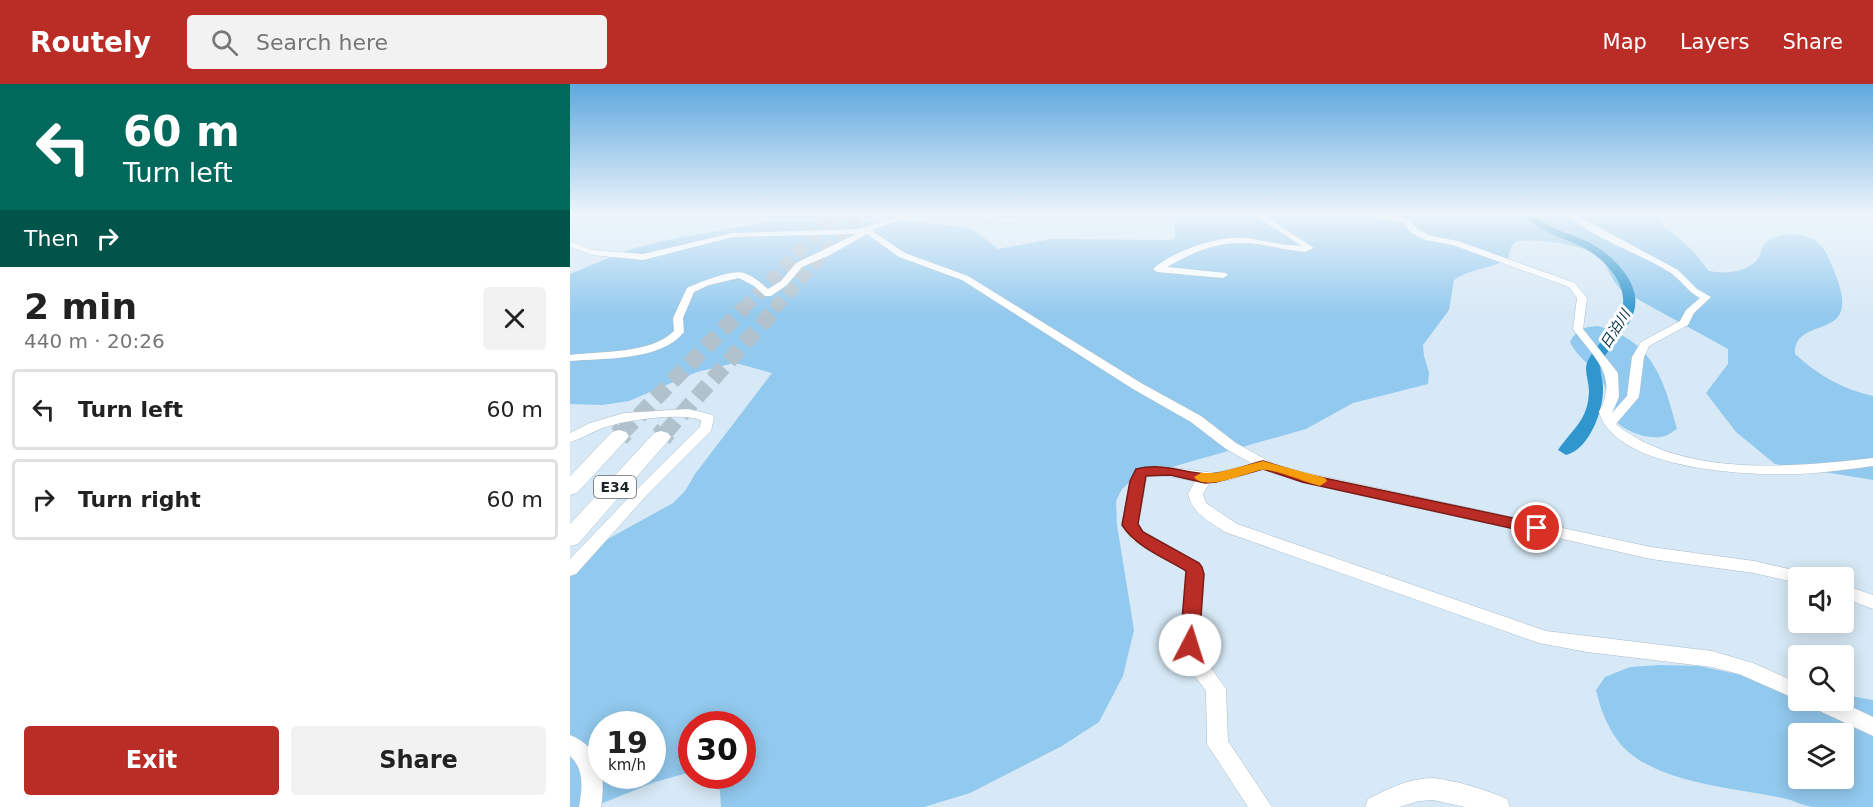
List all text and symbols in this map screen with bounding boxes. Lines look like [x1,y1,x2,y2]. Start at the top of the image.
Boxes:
search box [187,15,607,69]
text: Routely [30,26,151,59]
icon: search [208,26,241,59]
text: Search here [256,30,388,55]
text: Map [1603,30,1647,54]
text: Layers [1680,30,1749,54]
text: Share [1782,30,1843,54]
text: 60 m [123,107,240,156]
icon: left [24,108,102,186]
text: Turn left [123,157,233,188]
icon: right [91,222,124,255]
text: Then [24,226,79,251]
text: 2 min [24,286,137,327]
button: close [483,287,546,350]
water label: 日泊川 [1597,305,1634,351]
text: 440 m · 20:26 [24,329,165,353]
icon: left [27,393,60,426]
text: Turn left [78,397,183,422]
text: 60 m [487,397,543,422]
road number: E34 [594,476,636,498]
icon: right [27,483,60,516]
text: Turn right [78,487,201,512]
text: 60 m [487,487,543,512]
pin [1511,502,1562,553]
icon: arrive [1520,511,1553,544]
map controls [1788,567,1854,789]
button: sound [1788,567,1854,633]
position arrow [1158,613,1222,677]
button: search [1788,645,1854,711]
speed limit sign: 30 [678,711,756,789]
button: layers [1788,723,1854,789]
text: 19 [606,725,648,760]
button: Exit [24,726,279,795]
button: Share [291,726,546,795]
text: km/h [608,756,646,774]

